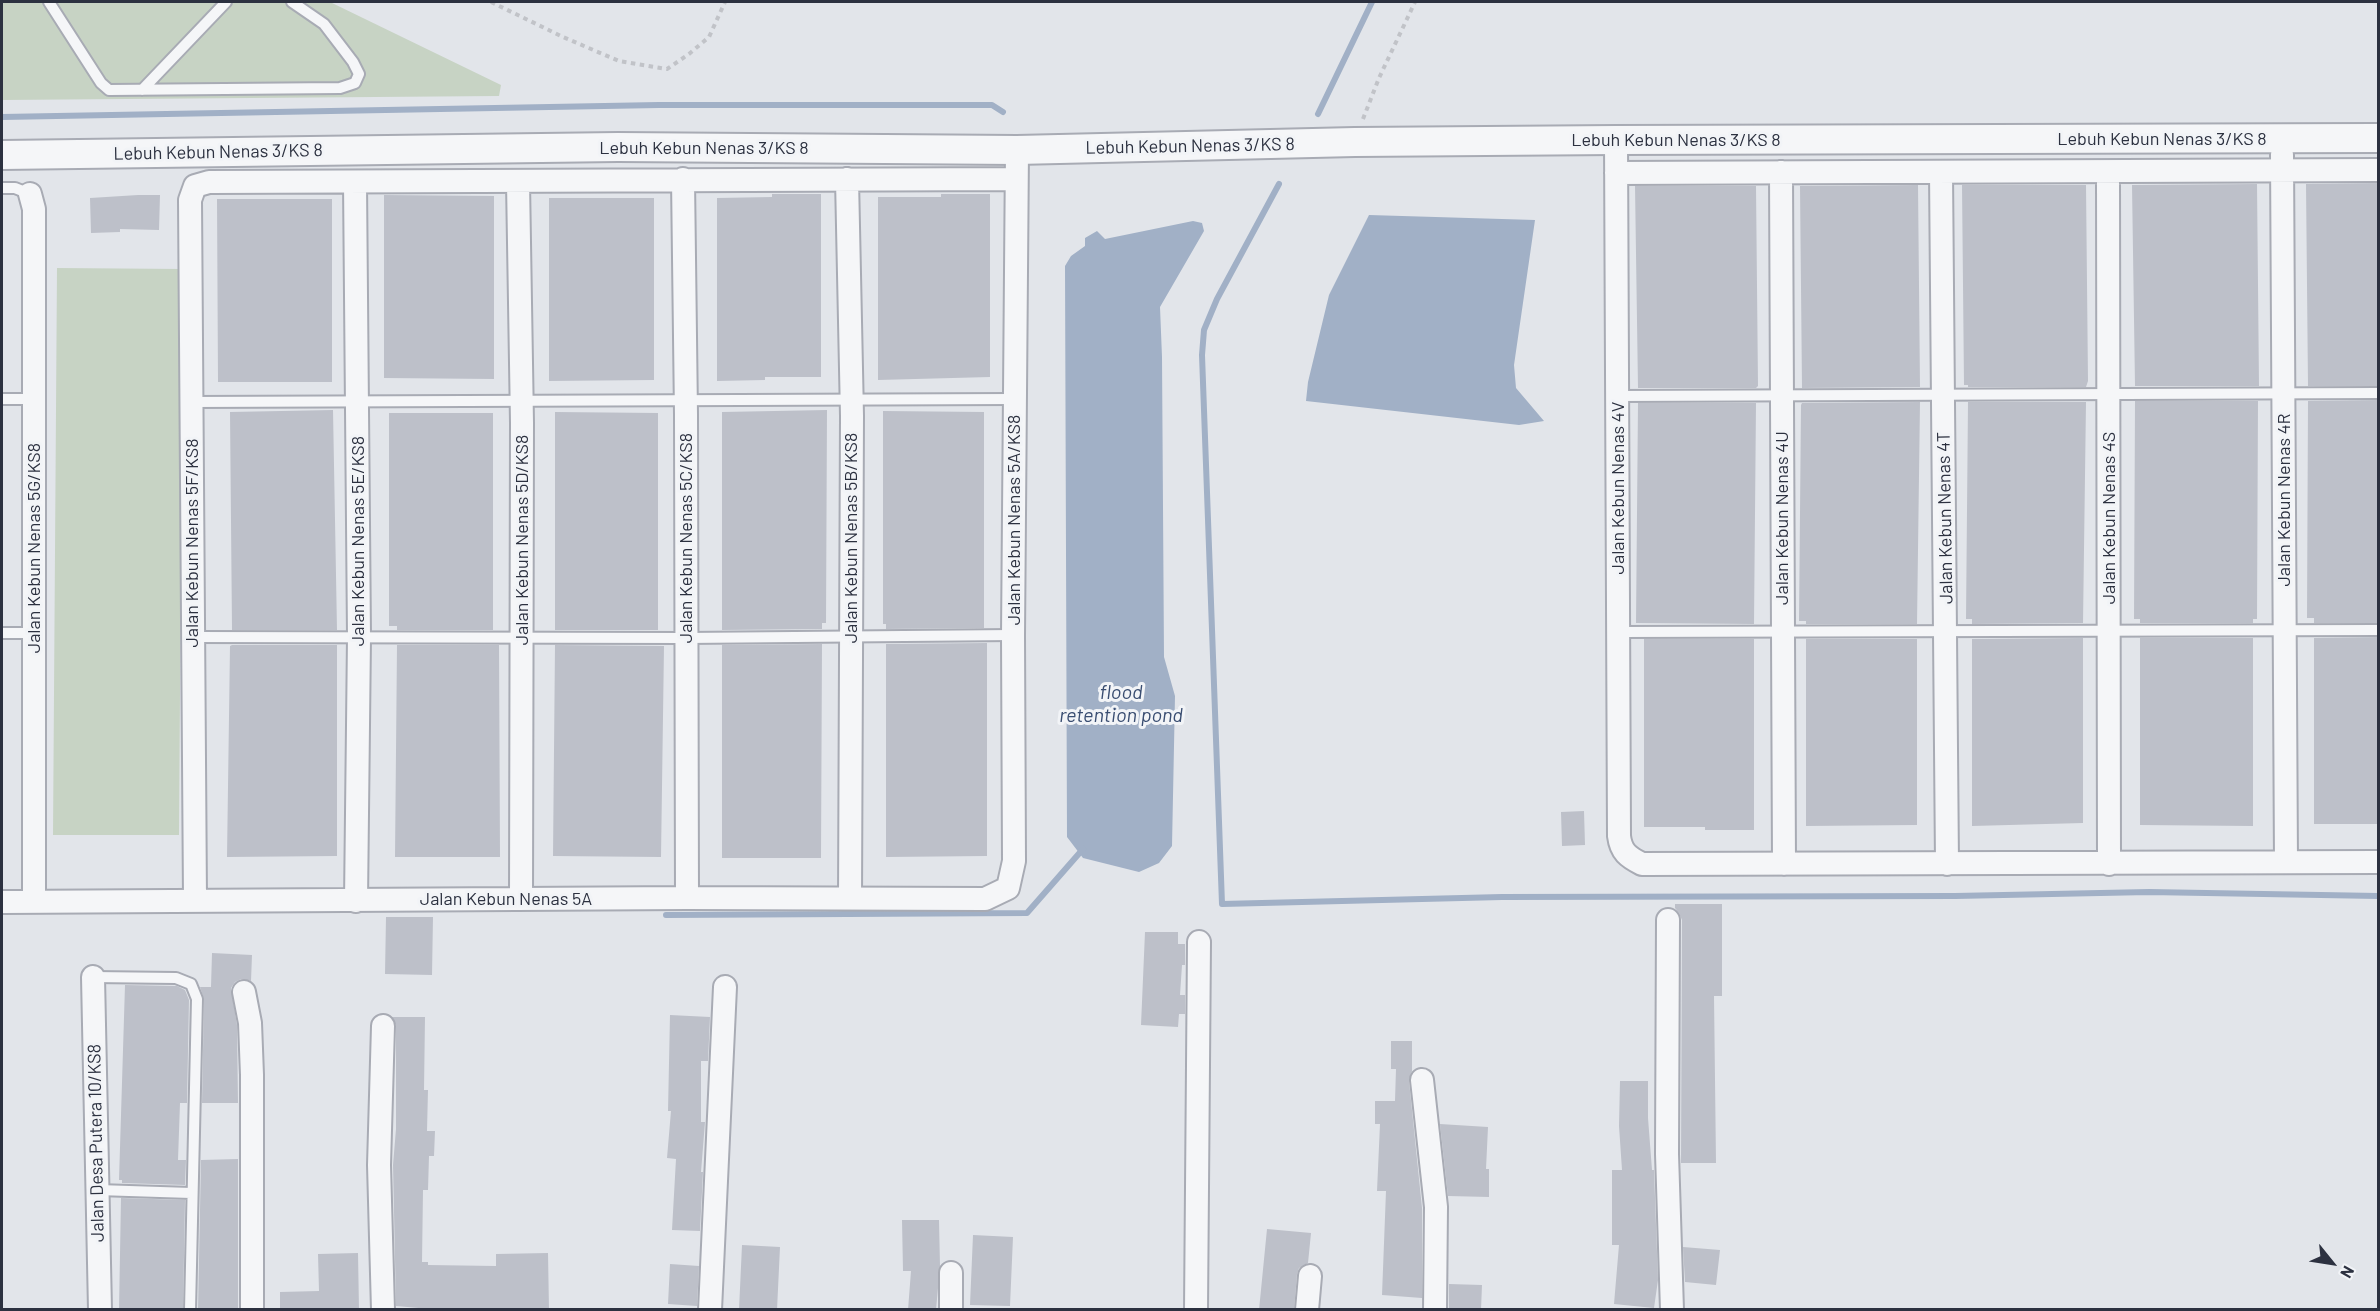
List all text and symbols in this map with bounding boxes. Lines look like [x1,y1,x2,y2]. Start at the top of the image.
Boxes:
street label: Lebuh Kebun Nenas 3/KS 8 [2057,128,2267,150]
street label: Lebuh Kebun Nenas 3/KS 8 [1571,129,1781,151]
street label: Lebuh Kebun Nenas 3/KS 8 [1085,133,1295,159]
street label: Lebuh Kebun Nenas 3/KS 8 [599,137,809,159]
street label: Lebuh Kebun Nenas 3/KS 8 [113,139,323,165]
street label: Jalan Kebun Nenas 4V [1607,402,1629,574]
street label: Jalan Kebun Nenas 4R [2273,413,2295,587]
street label: Jalan Kebun Nenas 5A/KS8 [1003,415,1025,625]
street label: Jalan Kebun Nenas 4U [1771,431,1793,605]
street label: Jalan Kebun Nenas 4T [1933,432,1957,604]
street label: Jalan Kebun Nenas 4S [2098,432,2120,604]
street label: Jalan Kebun Nenas 5C/KS8 [675,433,697,643]
street label: Jalan Kebun Nenas 5B/KS8 [840,433,862,643]
street label: Jalan Kebun Nenas 5D/KS8 [511,435,533,645]
street label: Jalan Kebun Nenas 5E/KS8 [347,436,369,646]
street label: Jalan Kebun Nenas 5F/KS8 [181,438,203,648]
street label: Jalan Kebun Nenas 5G/KS8 [23,443,45,653]
water label: flood retention pond [1059,680,1183,727]
street label: Jalan Kebun Nenas 5A [420,888,592,910]
street label: Jalan Desa Putera 10/KS8 [83,1044,109,1242]
north arrow [2302,1233,2362,1293]
text: N [2337,1263,2359,1282]

